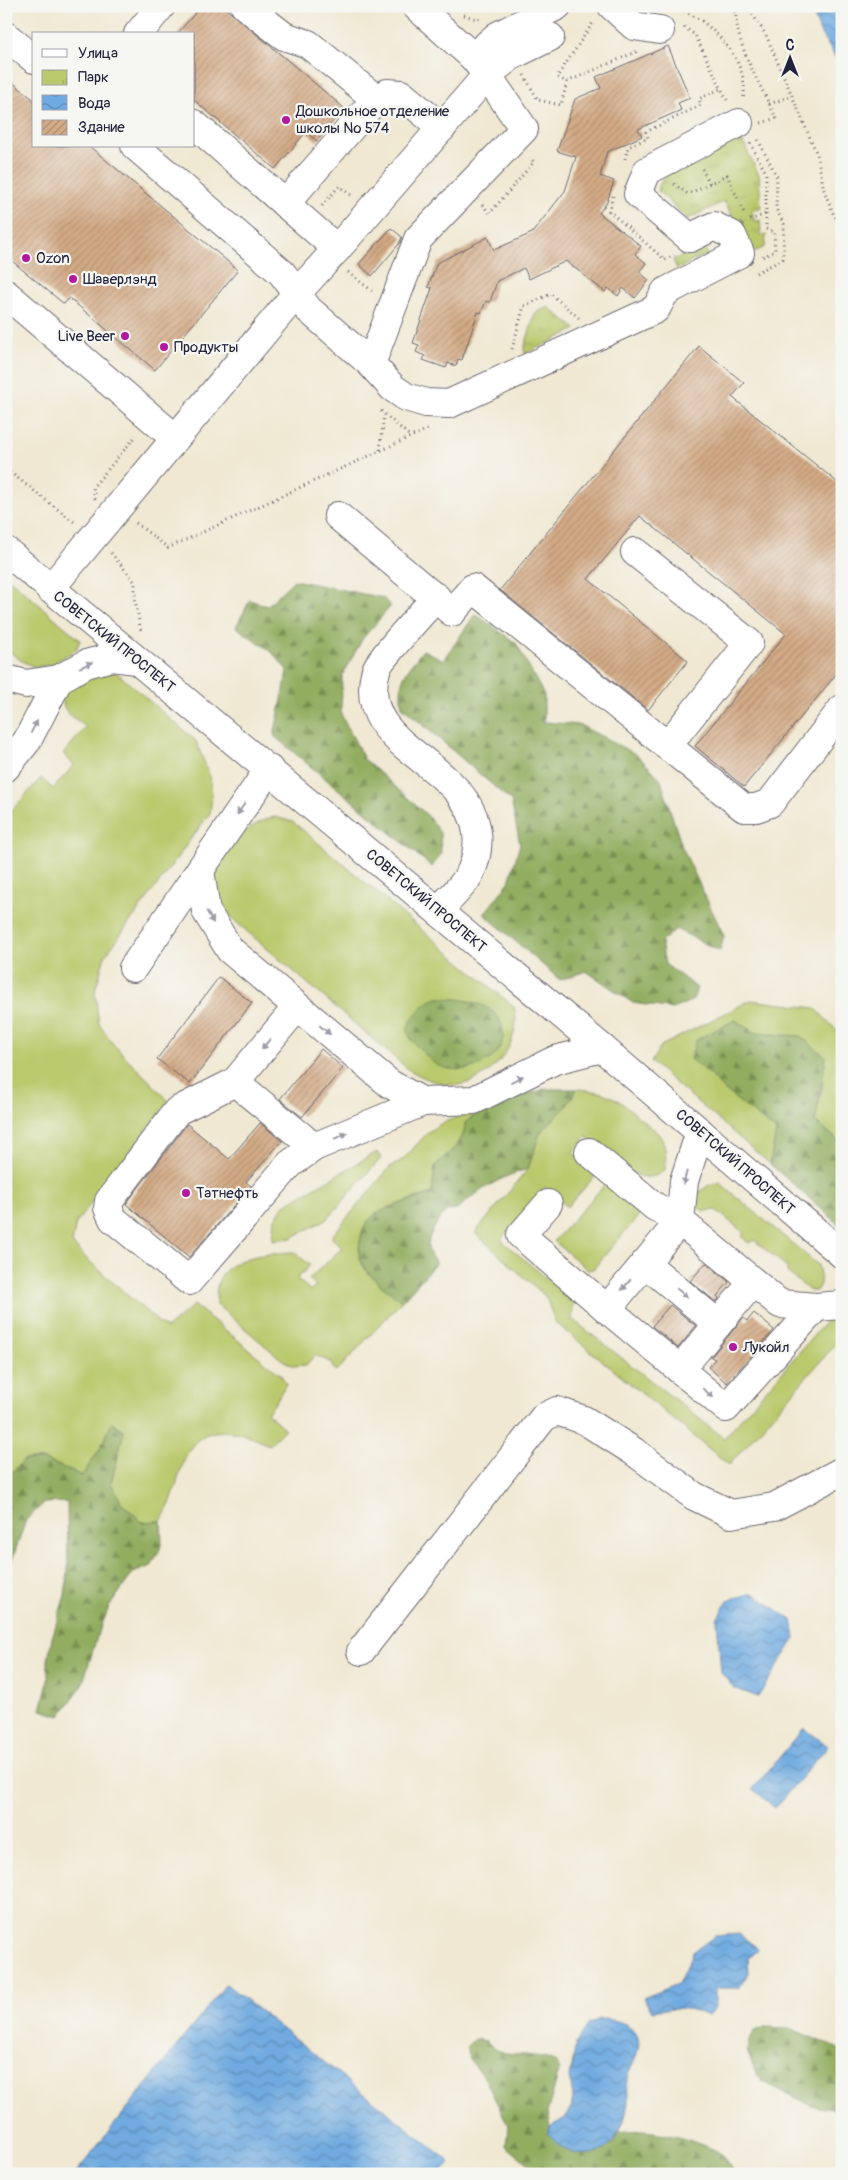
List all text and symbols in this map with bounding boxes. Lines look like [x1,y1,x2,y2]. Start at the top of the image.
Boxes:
legend [32,32,195,148]
north arrow [766,32,816,82]
text: С [786,37,795,54]
text: Улица [78,44,118,63]
text: Парк [78,68,109,87]
text: Вода [78,94,111,113]
place label: Дошкольное отделение школы № 574 [295,102,450,138]
marker: Дошкольное отделение школы № 574 [280,114,292,126]
text: Здание [78,118,125,137]
place label: Ozon [36,249,70,268]
marker: Ozon [20,252,32,264]
place label: Шаверлэнд [83,270,157,289]
marker: Шаверлэнд [67,273,79,285]
place label: Live Beer [57,327,116,346]
marker: Live Beer [119,330,131,342]
place label: Продукты [174,338,238,357]
marker: Продукты [158,341,170,353]
street label: СОВЕТСКИЙ ПРОСПЕКТ [49,587,179,697]
one-way arrow [79,661,93,669]
one-way arrow [30,720,38,734]
one-way arrow [236,802,246,816]
street label: СОВЕТСКИЙ ПРОСПЕКТ [362,845,490,957]
one-way arrow [205,910,214,924]
one-way arrow [318,1024,331,1035]
one-way arrow [261,1038,272,1050]
one-way arrow [510,1075,525,1083]
street label: СОВЕТСКИЙ ПРОСПЕКТ [672,1105,798,1219]
one-way arrow [334,1131,348,1139]
one-way arrow [681,1171,689,1186]
place label: Татнефть [196,1184,259,1203]
marker: Татнефть [180,1187,192,1199]
one-way arrow [621,1279,632,1292]
one-way arrow [675,1288,688,1299]
place label: Лукойл [742,1338,789,1357]
marker: Лукойл [727,1341,739,1353]
one-way arrow [702,1387,714,1398]

